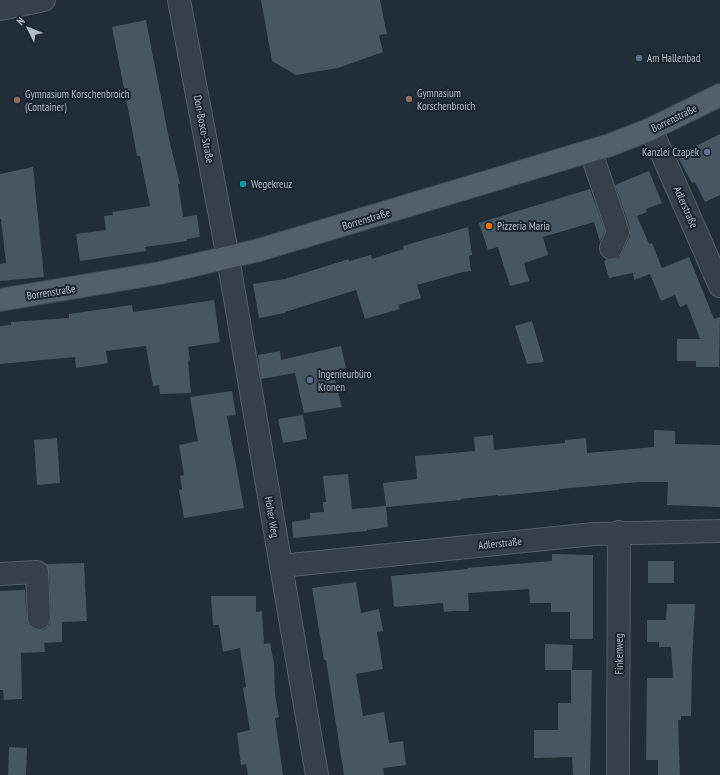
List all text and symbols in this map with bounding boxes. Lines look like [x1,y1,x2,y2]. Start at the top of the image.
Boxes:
north arrow [8,8,48,48]
text: N [14,14,28,28]
place label: Am Hallenbad [647,51,701,65]
marker: Am Hallenbad [634,53,644,63]
place label: Gymnasium Korschenbroich [417,86,475,113]
place label: Gymnasium Korschenbroich (Container) [25,87,130,114]
street label: Don-Bosco-Straße [191,94,218,165]
marker: Gymnasium Korschenbroich [404,94,414,104]
marker: Gymnasium Korschenbroich (Container) [12,95,22,105]
street label: Borrenstraße [649,101,700,135]
place label: Kanzlei Czapek [642,145,700,159]
marker: Kanzlei Czapek [702,147,712,157]
place label: Wegekreuz [251,177,292,191]
marker: Wegekreuz [238,179,248,189]
street label: Adlerstraße [671,184,702,230]
street label: Borrenstraße [340,205,392,233]
place label: Pizzeria Maria [497,219,550,233]
marker: Pizzeria Maria [484,221,494,231]
street label: Borrenstraße [26,281,77,303]
place label: Ingenieurbüro Kronen [318,367,372,394]
marker: Ingenieurbüro Kronen [305,375,315,385]
street label: Hoher Weg [262,495,283,539]
street label: Adlerstraße [477,534,523,552]
street label: Finkenweg [612,633,626,674]

